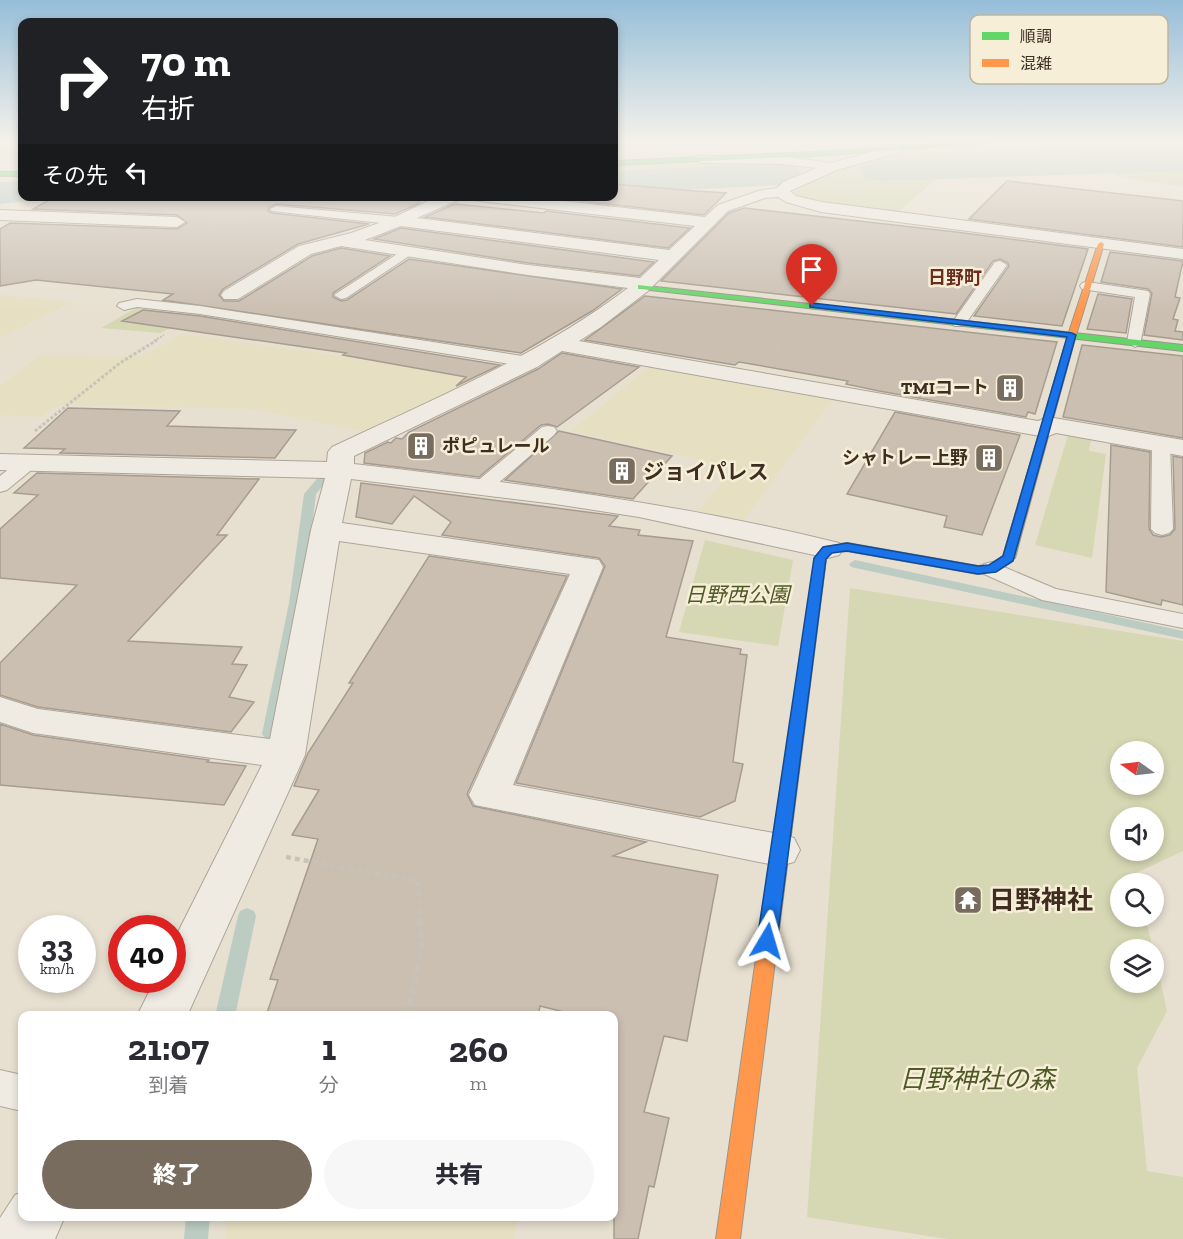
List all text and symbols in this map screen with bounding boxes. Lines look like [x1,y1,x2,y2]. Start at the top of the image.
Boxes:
legend [970,15,1168,84]
text: 順調 [1020,27,1052,46]
text: 70 m [141,36,231,87]
icon: right [42,42,120,120]
text: 混雑 [1020,54,1052,73]
text: 右折 [141,93,195,125]
icon: left [120,156,153,189]
text: その先 [42,162,108,189]
pin [786,244,837,306]
icon: arrive [795,253,828,286]
district label: 日野町 [928,267,982,289]
building icon: TMIコート [994,372,1026,404]
place label: TMIコート [901,377,989,399]
building icon: ポピュレール [405,430,437,462]
place label: ポピュレール [442,435,550,457]
building icon: シャトレー上野 [973,442,1005,474]
place label: シャトレー上野 [842,447,968,469]
building icon: ジョイパレス [606,455,638,487]
place label: ジョイパレス [643,459,769,484]
park label: 日野西公園 [685,582,792,607]
north arrow [1110,741,1164,795]
map controls [1110,741,1164,993]
button: sound [1110,807,1164,861]
button: search [1110,873,1164,927]
temple icon: 日野神社 [952,884,984,916]
place label: 日野神社 [989,884,1093,916]
position arrow [735,909,799,973]
speed limit sign: 40 [108,915,186,993]
text: 33 [41,929,73,965]
button: layers [1110,939,1164,993]
text: km/h [40,960,74,978]
text: 21:07 [128,1026,209,1069]
text: 1 [322,1026,336,1069]
text: 260 [449,1028,508,1071]
park label: 日野神社の森 [899,1063,1058,1095]
text: m [470,1071,487,1095]
text: 到着 [149,1073,189,1097]
text: 分 [319,1073,339,1097]
button: 終了 [42,1140,312,1209]
button: 共有 [324,1140,594,1209]

